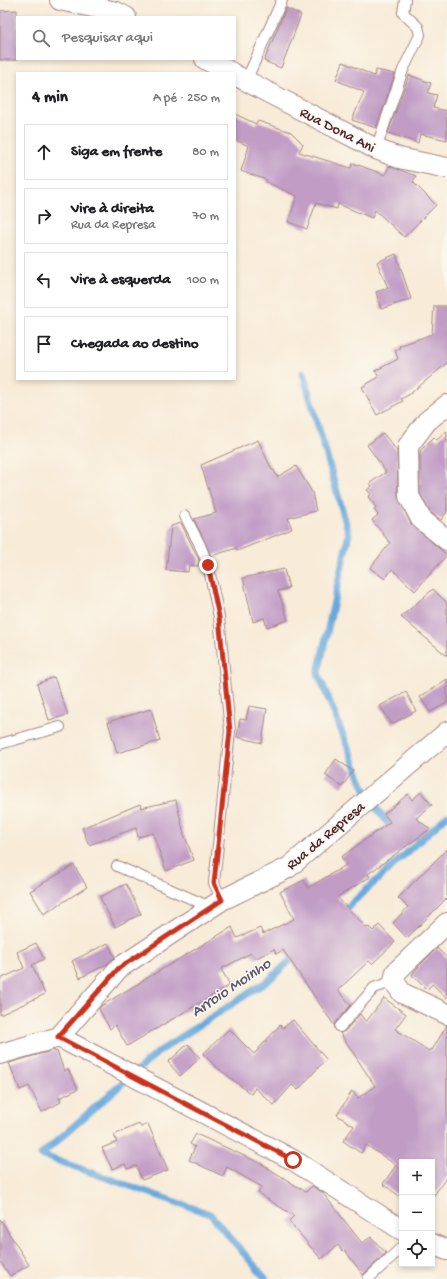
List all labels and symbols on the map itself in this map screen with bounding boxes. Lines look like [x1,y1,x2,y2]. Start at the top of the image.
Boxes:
street label: Rua Dona Ani [296,104,378,158]
route end [199,556,217,574]
street label: Rua da Represa [283,798,370,875]
water label: Arroio Moinho [189,955,276,1023]
route start [284,1151,302,1169]

